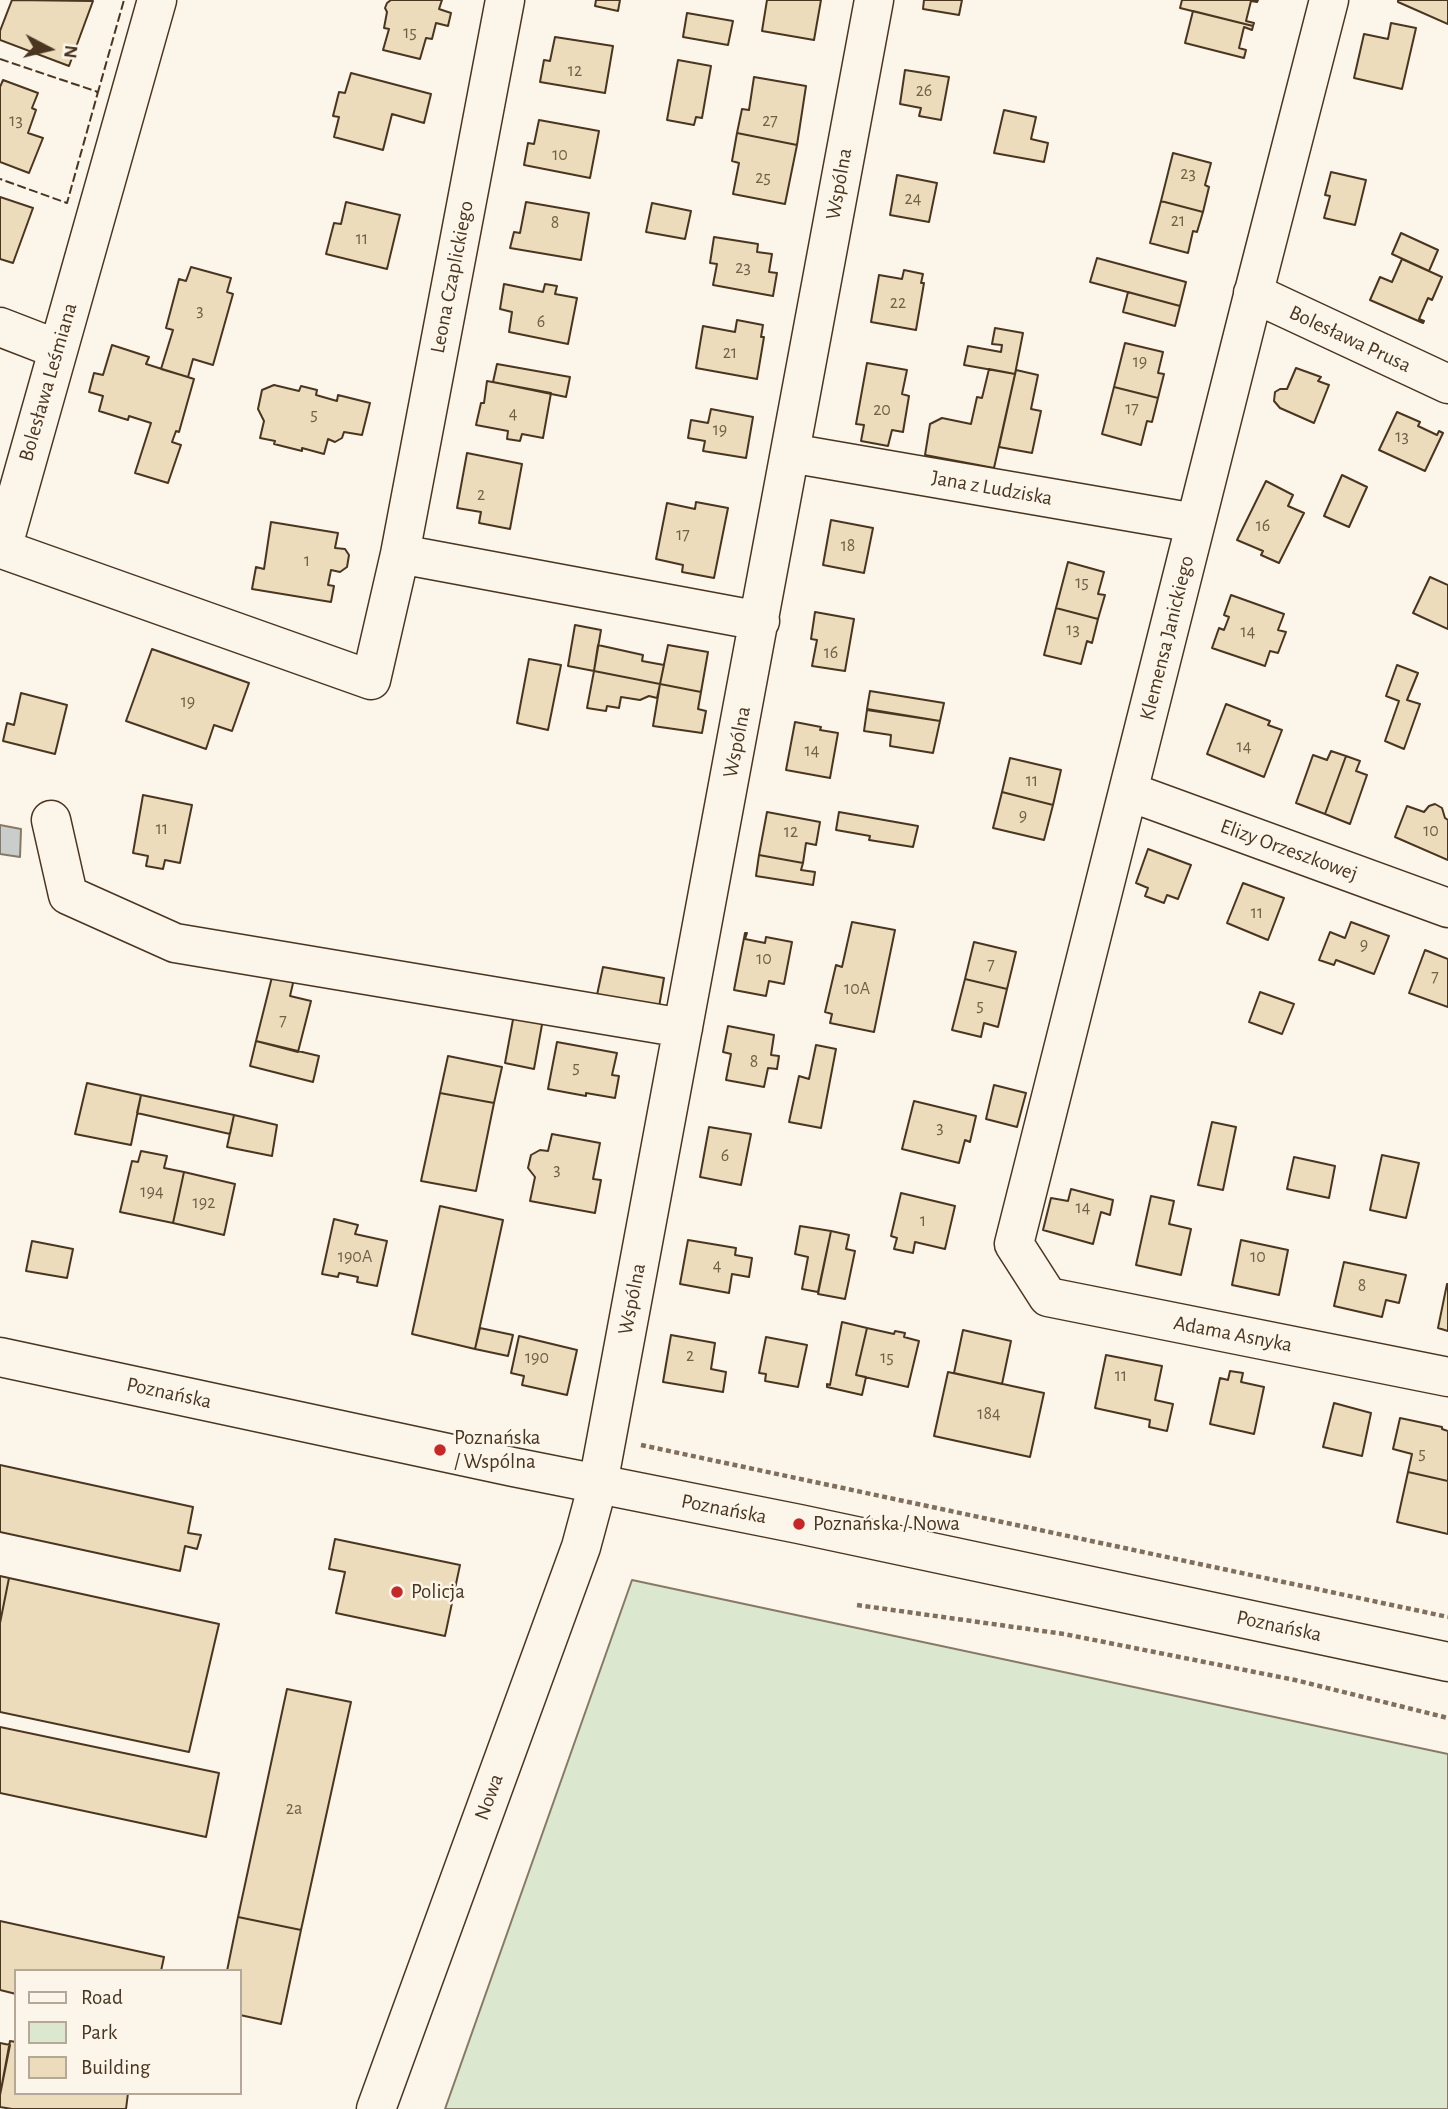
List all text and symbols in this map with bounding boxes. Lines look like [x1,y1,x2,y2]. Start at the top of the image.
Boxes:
north arrow [14,14,84,84]
house number: 15 [403,22,417,44]
text: N [60,44,81,59]
house number: 12 [568,60,582,82]
house number: 26 [916,80,932,102]
house number: 13 [9,110,23,132]
house number: 27 [762,110,778,132]
house number: 10 [552,144,568,166]
street label: Wspólna [820,146,858,222]
house number: 23 [1180,163,1196,185]
house number: 25 [755,167,771,189]
house number: 24 [905,188,921,210]
street label: Leona Czaplickiego [425,199,479,355]
house number: 21 [1171,210,1185,232]
house number: 8 [551,212,559,234]
house number: 11 [356,228,368,250]
house number: 23 [735,257,751,279]
house number: 22 [890,292,906,314]
street label: Bolesława Leśmiana [13,300,83,464]
house number: 3 [196,300,204,322]
street label: Bolesława Prusa [1285,300,1415,378]
house number: 6 [537,311,545,333]
house number: 21 [723,342,737,364]
house number: 19 [1133,351,1147,373]
house number: 17 [1125,398,1139,420]
house number: 20 [873,399,891,421]
house number: 4 [509,403,517,425]
house number: 5 [310,404,318,426]
house number: 19 [713,419,727,441]
house number: 13 [1395,426,1409,448]
street label: Jana z Ludziska [930,465,1054,511]
house number: 2 [477,484,485,506]
house number: 16 [1256,515,1270,537]
house number: 17 [676,524,690,546]
house number: 18 [841,535,855,557]
house number: 1 [304,550,310,572]
street label: Klemensa Janickiego [1134,553,1200,723]
house number: 15 [1075,572,1089,594]
house number: 13 [1066,619,1080,641]
house number: 14 [1241,621,1255,643]
house number: 16 [824,642,838,664]
house number: 19 [181,691,195,713]
street label: Wspólna [718,704,756,780]
house number: 14 [1237,736,1251,758]
house number: 14 [805,740,819,762]
house number: 11 [1026,770,1038,792]
house number: 9 [1019,805,1027,827]
street label: Elizy Orzeszkowej [1217,813,1361,887]
house number: 11 [156,818,168,840]
house number: 10 [1423,820,1439,842]
house number: 12 [784,821,798,843]
house number: 11 [1251,902,1263,924]
house number: 9 [1360,934,1368,956]
house number: 10 [756,948,772,970]
house number: 7 [987,954,995,976]
house number: 7 [1431,966,1439,988]
house number: 10A [844,978,870,1000]
house number: 5 [976,995,984,1017]
house number: 7 [279,1010,287,1032]
house number: 8 [750,1051,758,1073]
house number: 5 [572,1057,580,1079]
house number: 3 [936,1117,944,1139]
house number: 6 [721,1145,729,1167]
house number: 3 [553,1159,561,1181]
house number: 194 [140,1181,164,1203]
house number: 192 [193,1192,215,1214]
house number: 14 [1076,1197,1090,1219]
house number: 1 [920,1210,926,1232]
house number: 190A [338,1246,372,1268]
house number: 10 [1250,1246,1266,1268]
house number: 4 [713,1255,721,1277]
street label: Wspólna [613,1261,651,1337]
house number: 8 [1358,1275,1366,1297]
street label: Adama Asnyka [1172,1310,1294,1358]
house number: 2 [686,1345,694,1367]
house number: 190 [525,1347,549,1369]
house number: 15 [880,1347,894,1369]
house number: 11 [1115,1365,1127,1387]
street label: Poznańska [124,1372,214,1414]
house number: 184 [977,1403,1001,1425]
place label: Poznańska / Wspólna [454,1425,540,1475]
marker: Poznańska / Wspólna [432,1442,448,1458]
house number: 5 [1418,1443,1426,1465]
street label: Poznańska [679,1488,769,1530]
place label: Poznańska / Nowa [813,1511,960,1537]
marker: Poznańska / Nowa [791,1516,807,1532]
place label: Policja [411,1579,465,1605]
marker: Policja [389,1584,405,1600]
street label: Poznańska [1234,1605,1324,1647]
street label: Nowa [469,1770,509,1824]
house number: 2a [286,1798,302,1820]
legend [14,1969,242,2095]
text: Road [81,1987,123,2008]
text: Park [81,2022,117,2043]
text: Building [81,2057,150,2078]

